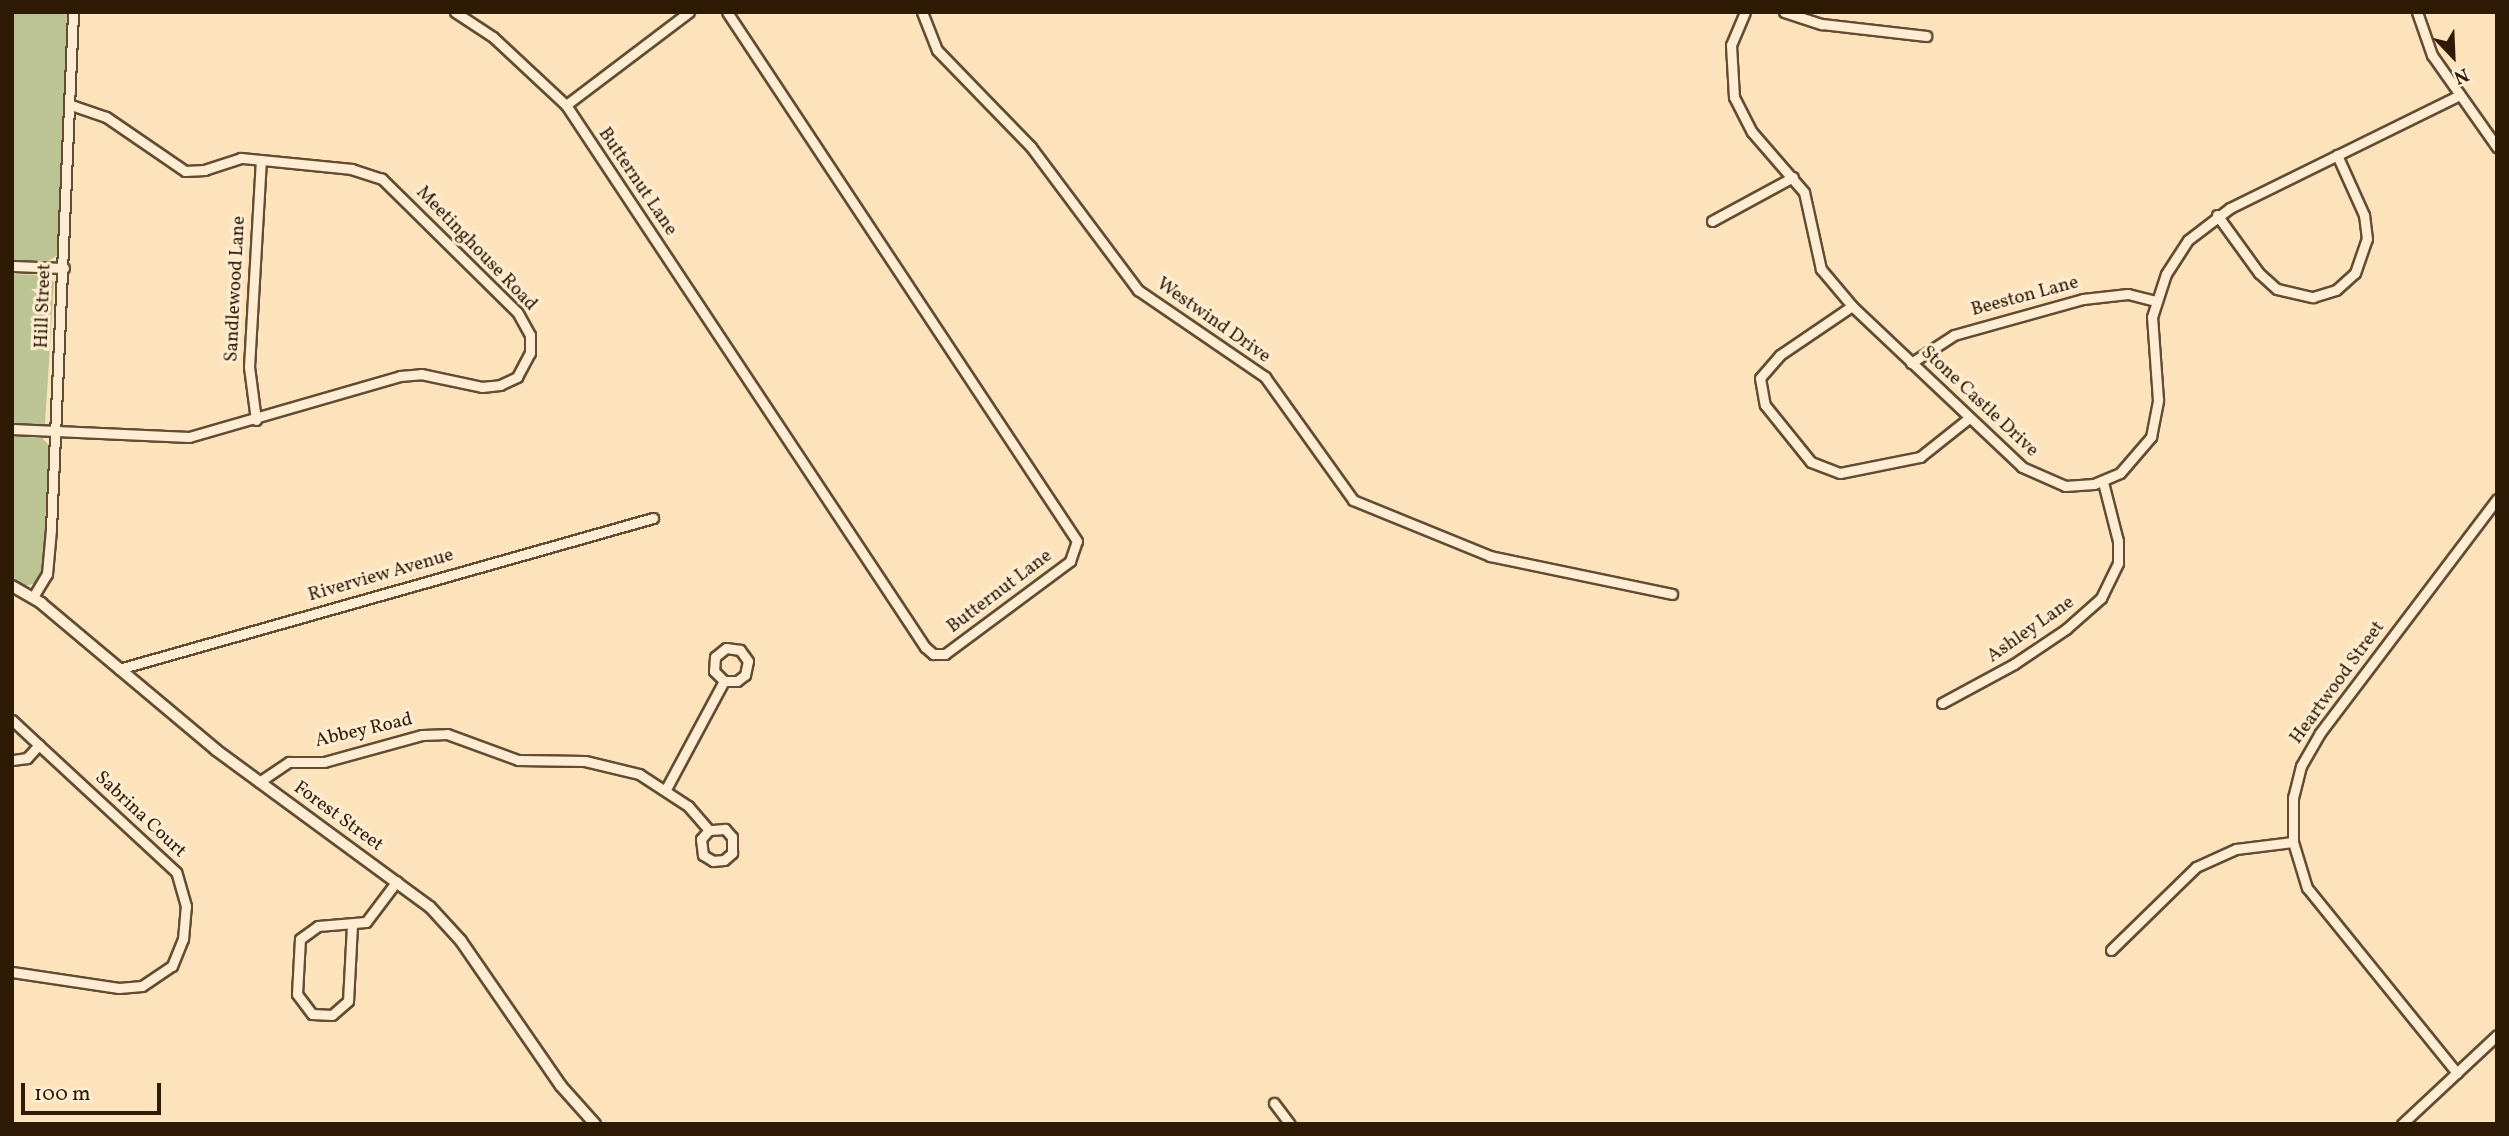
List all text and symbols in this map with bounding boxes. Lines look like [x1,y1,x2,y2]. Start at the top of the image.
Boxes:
north arrow [2418,21,2488,91]
text: N [2450,61,2473,90]
street label: Butternut Lane [592,124,682,240]
street label: Meetinghouse Road [411,182,541,316]
street label: Sandlewood Lane [221,215,251,363]
street label: Hill Street [31,263,57,349]
street label: Beeston Lane [1969,272,2081,322]
street label: Westwind Drive [1152,273,1274,369]
street label: Stone Castle Drive [1915,342,2043,462]
street label: Riverview Avenue [305,544,457,608]
street label: Butternut Lane [943,545,1057,639]
street label: Ashley Lane [1983,591,2079,669]
street label: Heartwood Street [2286,617,2390,749]
street label: Abbey Road [313,709,415,753]
street label: Sabrina Court [90,767,190,863]
street label: Forest Street [289,777,387,857]
scale bar [24,1070,164,1114]
text: 100 m [34,1080,91,1109]

